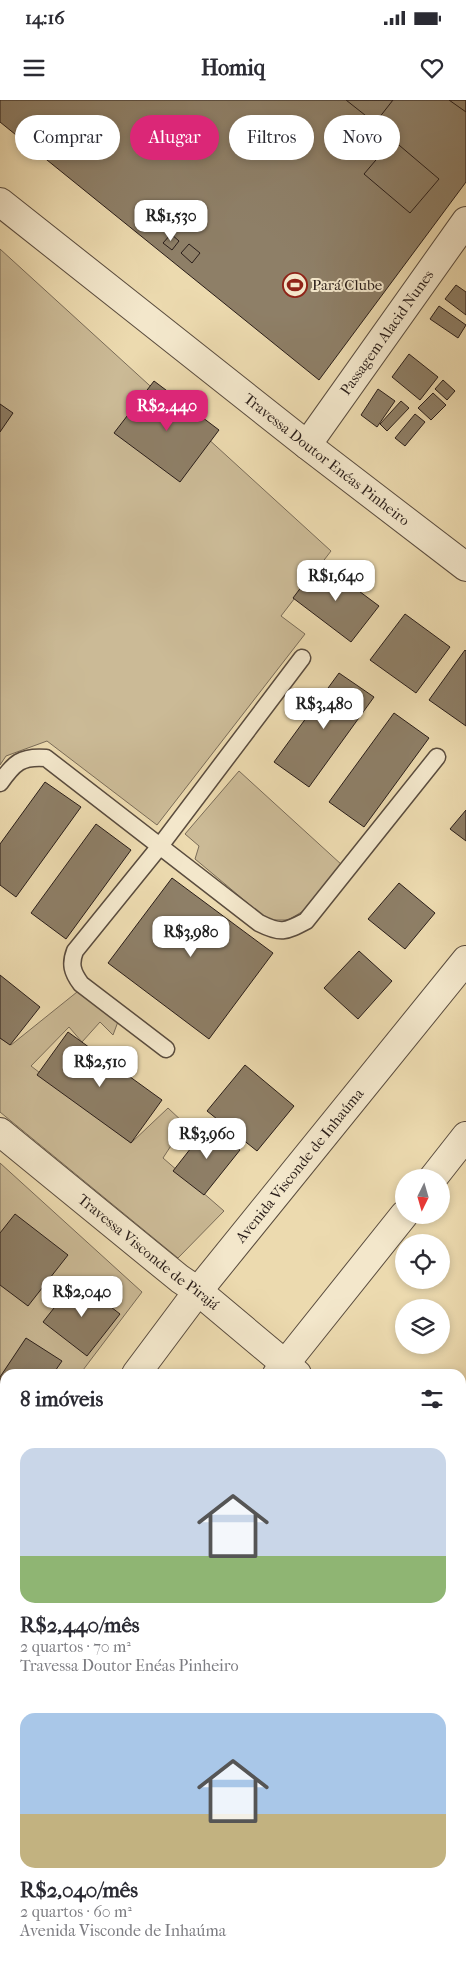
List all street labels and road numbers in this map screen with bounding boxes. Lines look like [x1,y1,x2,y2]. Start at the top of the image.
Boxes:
street label: Passagem Alacid Nunes [336,266,438,399]
street label: Travessa Doutor Enéas Pinheiro [240,389,414,530]
street label: Avenida Visconde de Inhaúma [231,1084,368,1247]
street label: Travessa Visconde de Pirajá [74,1190,224,1315]

